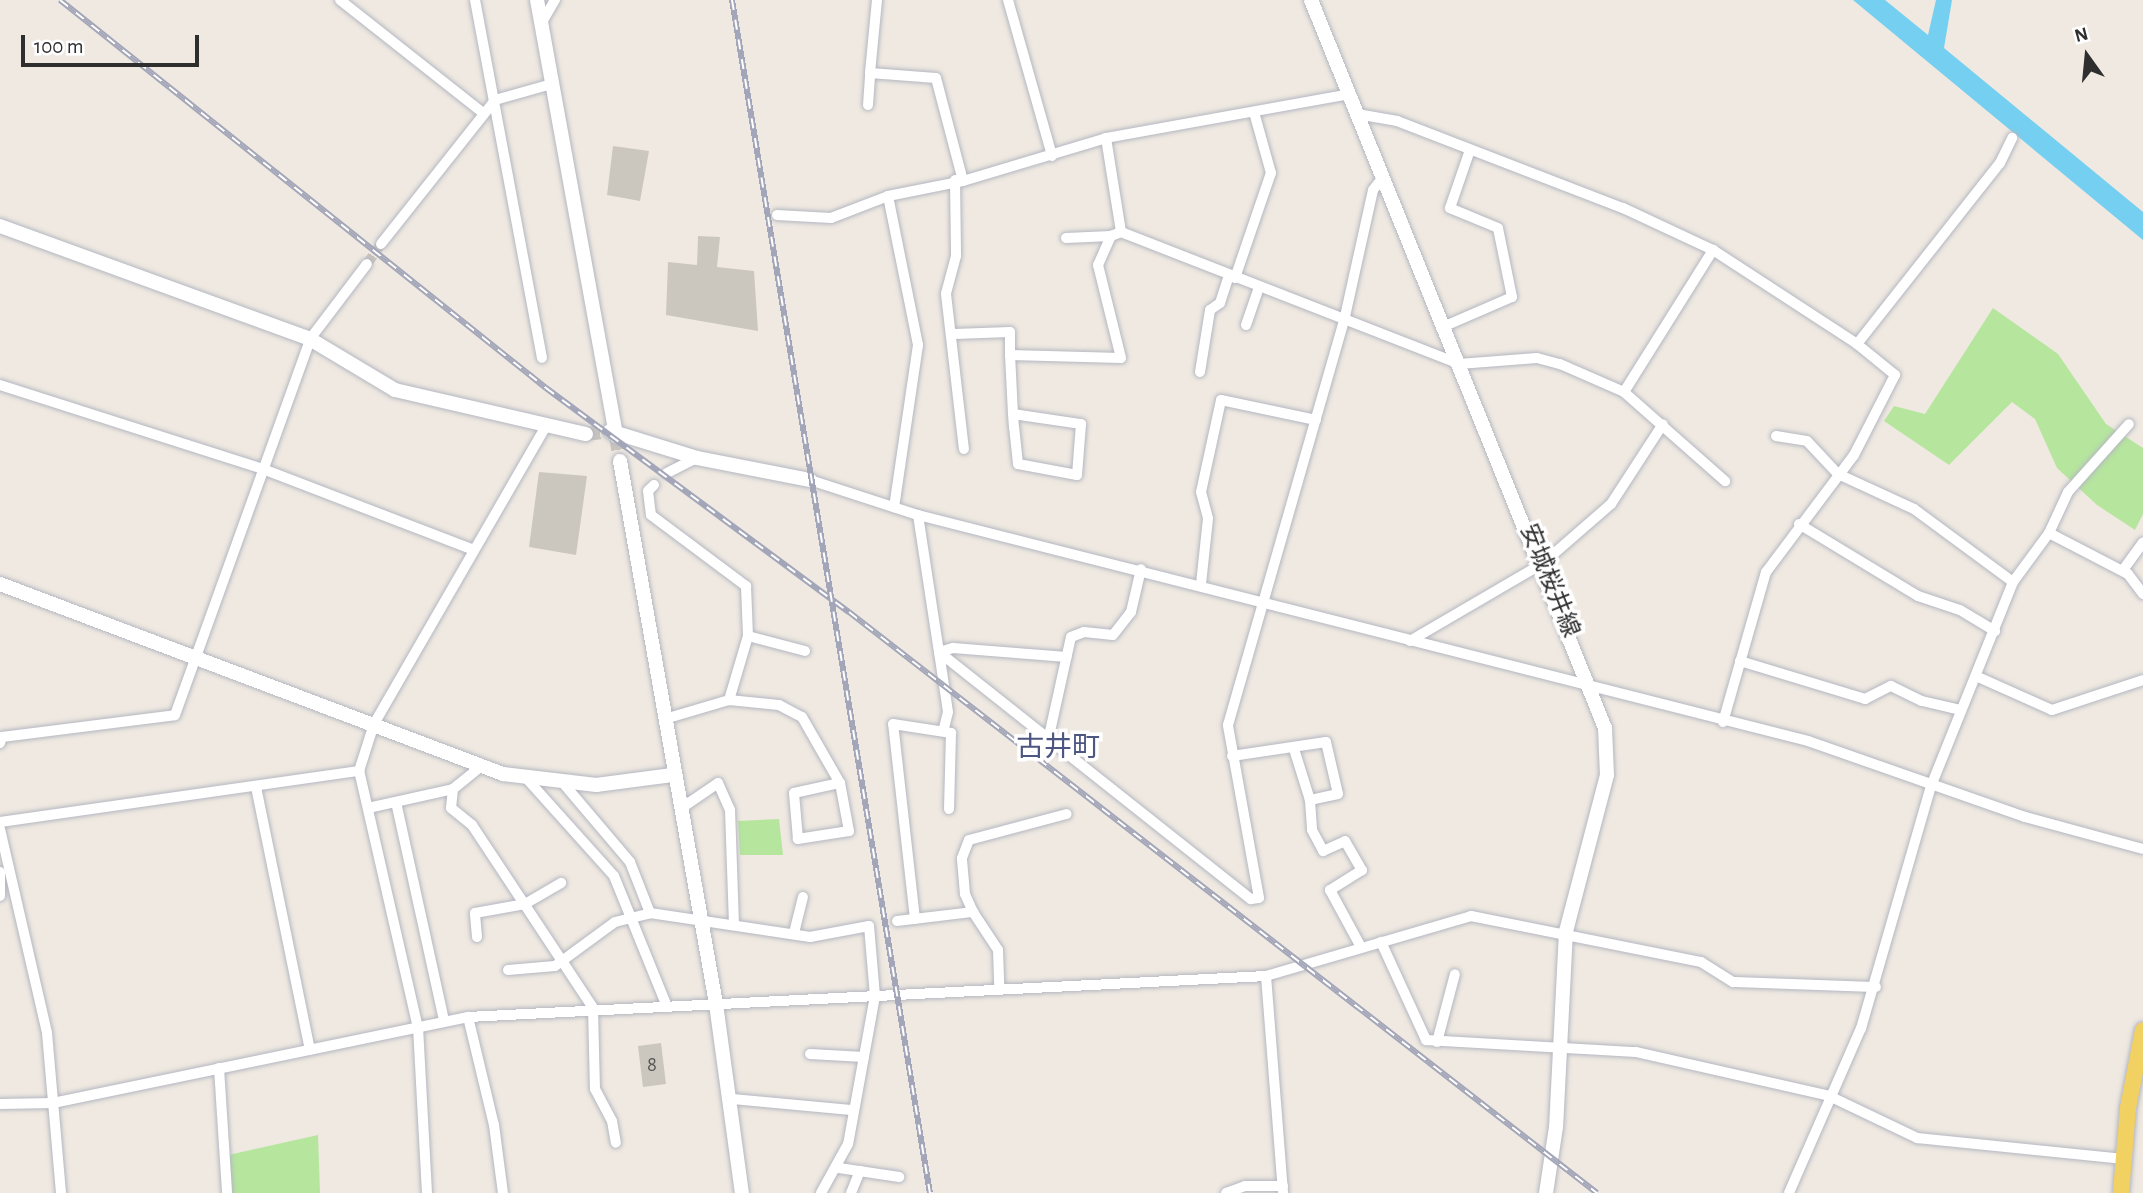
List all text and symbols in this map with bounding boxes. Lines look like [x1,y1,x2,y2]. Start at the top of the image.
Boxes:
scale bar [24,21,203,65]
north arrow [2052,21,2122,91]
text: N [2073,24,2090,46]
text: 100 m [34,36,84,57]
street label: 安城桜井線 [1513,520,1585,642]
district label: 古井町 [1016,731,1100,765]
house number: 8 [647,1052,657,1078]

